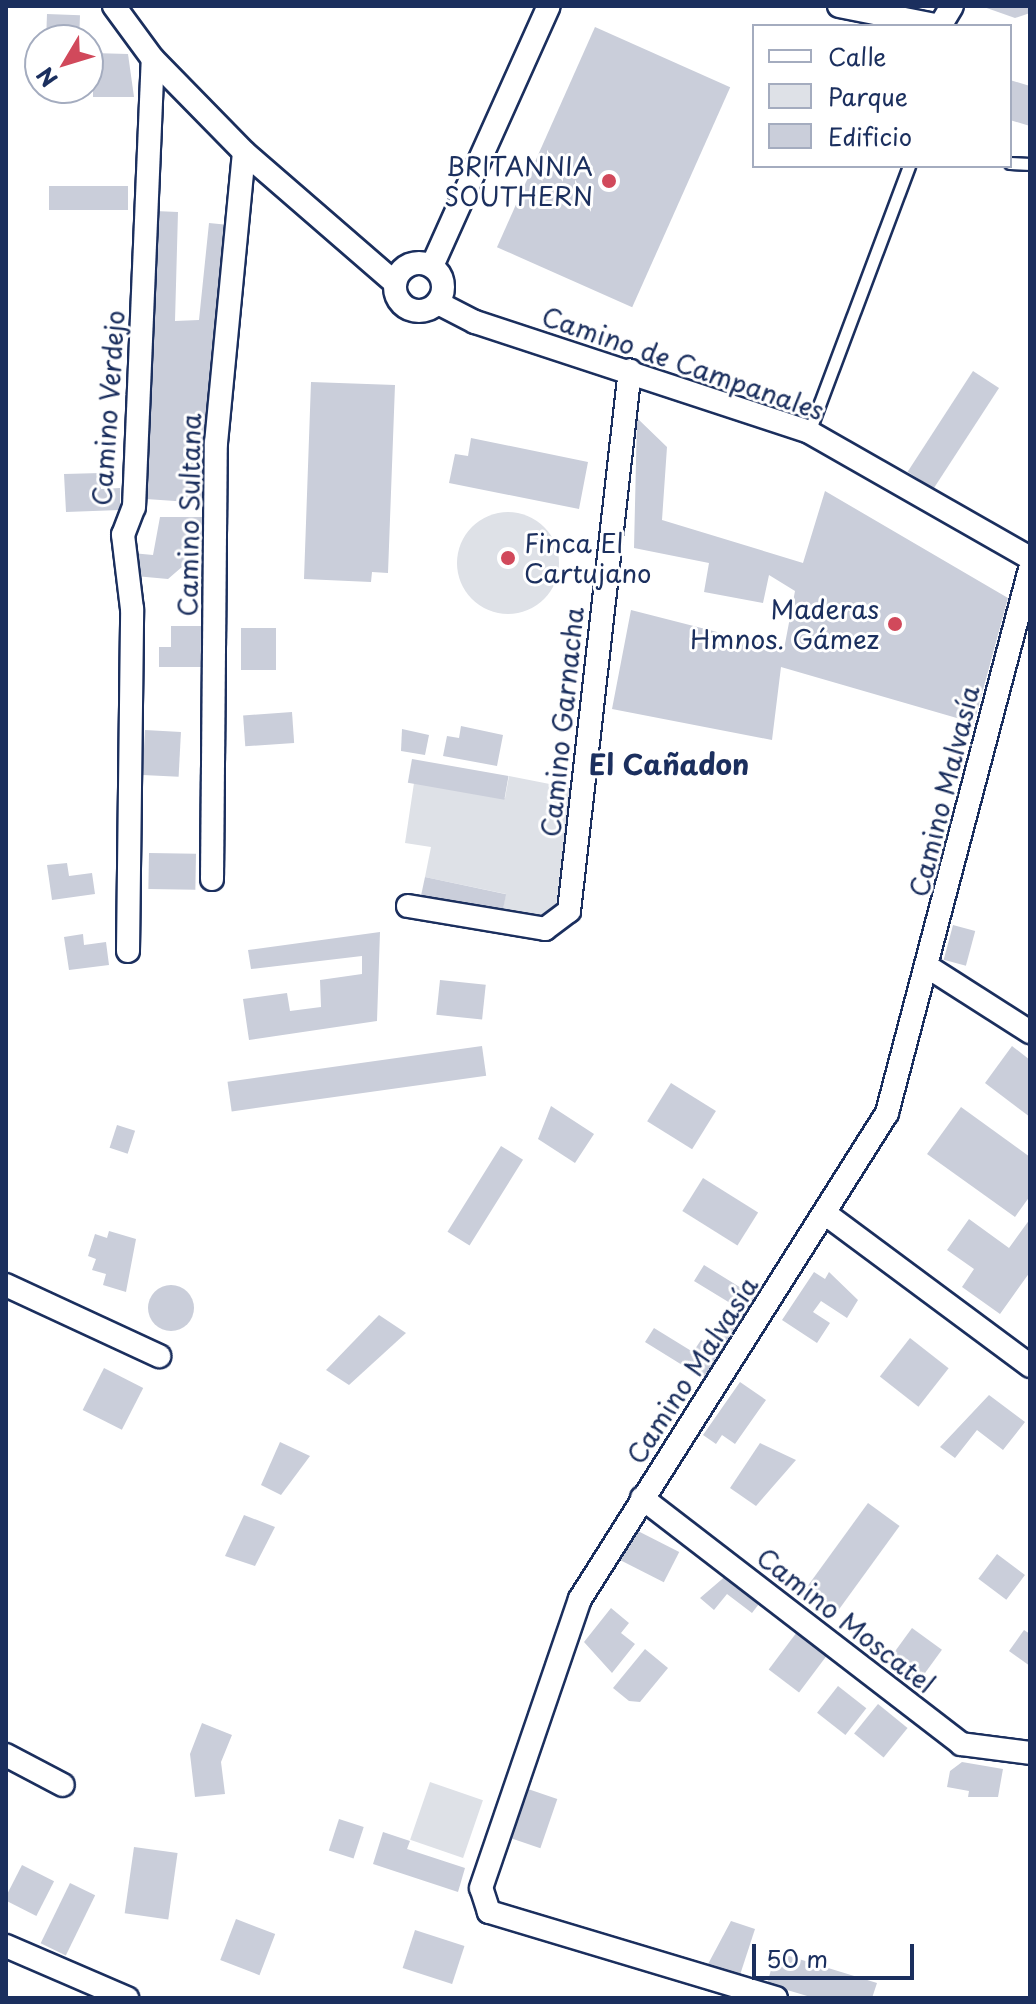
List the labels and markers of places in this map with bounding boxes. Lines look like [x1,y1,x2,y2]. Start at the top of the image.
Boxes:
place label: BRITANNIA SOUTHERN [444,150,593,212]
marker: BRITANNIA SOUTHERN [600,172,618,190]
place label: Finca El Cartujano [524,527,652,588]
marker: Finca El Cartujano [499,549,517,567]
place label: Maderas Hmnos. Gámez [690,593,879,654]
marker: Maderas Hmnos. Gámez [886,615,904,633]

